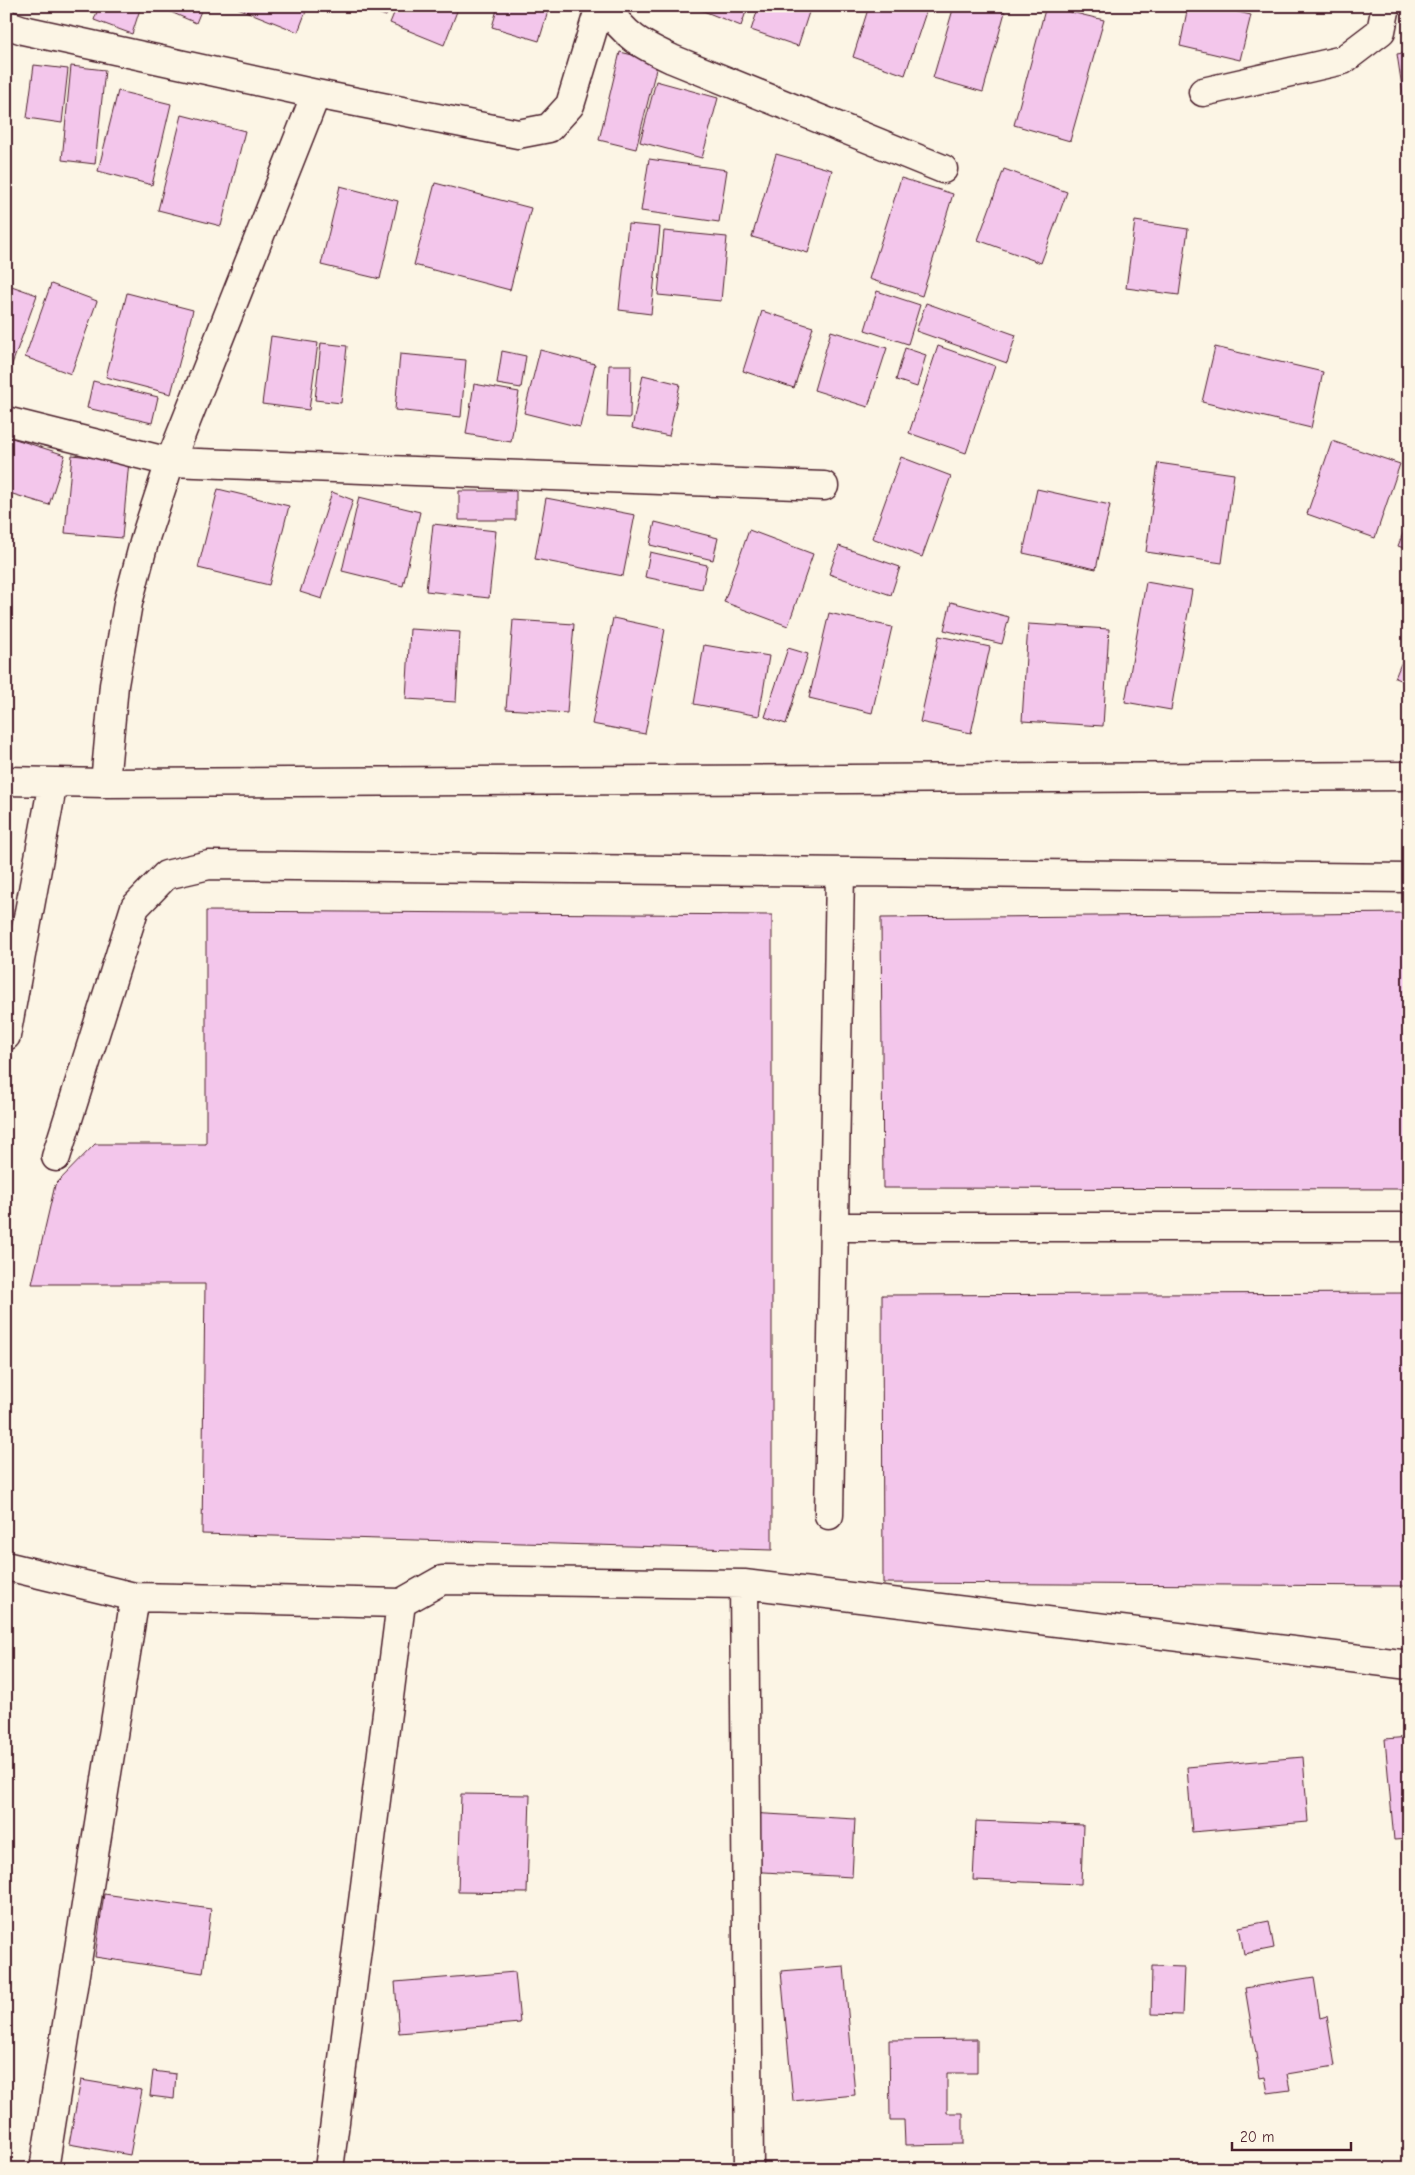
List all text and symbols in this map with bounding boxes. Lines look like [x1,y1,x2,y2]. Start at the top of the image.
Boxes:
scale bar [1232,2120,1351,2152]
text: 20 m [1240,2128,1274,2146]

